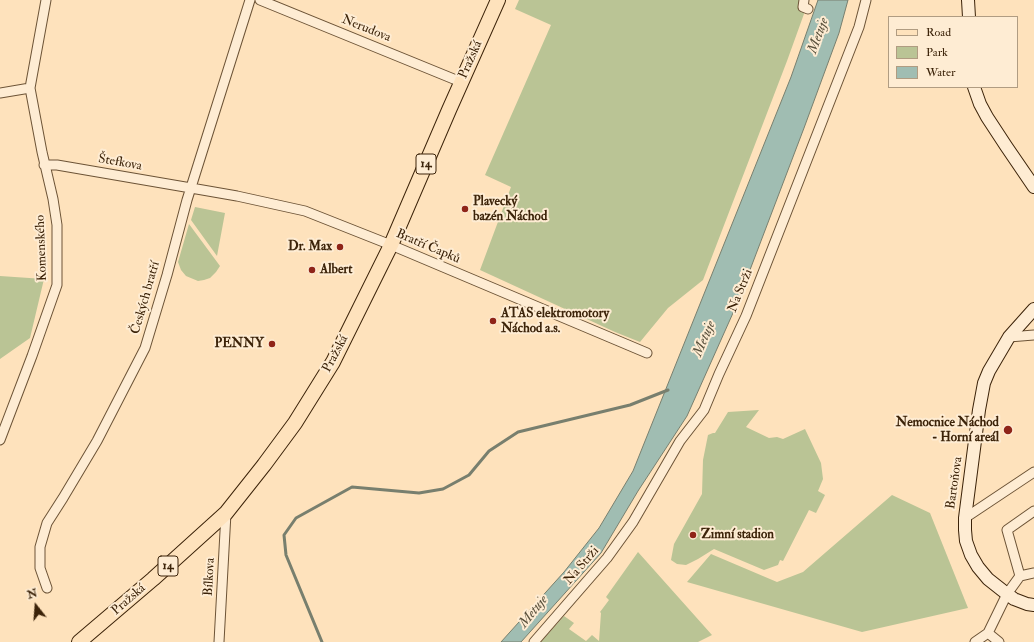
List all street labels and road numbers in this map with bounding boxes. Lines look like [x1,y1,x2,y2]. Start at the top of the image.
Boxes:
street label: Nerudova [339,12,393,46]
street label: Pražská [456,39,486,81]
street label: Štefkova [97,151,143,175]
road number: 14 [416,154,436,174]
street label: Komenského [33,215,51,281]
street label: Bratří Čapků [394,227,462,267]
street label: Českých bratří [128,260,164,336]
street label: Na Strži [725,267,757,315]
street label: Pražská [320,333,352,375]
street label: Bartoňova [944,456,966,510]
street label: Na Strži [561,544,603,588]
road number: 14 [158,556,178,576]
street label: Bílkova [201,557,219,597]
street label: Pražská [109,581,149,619]

